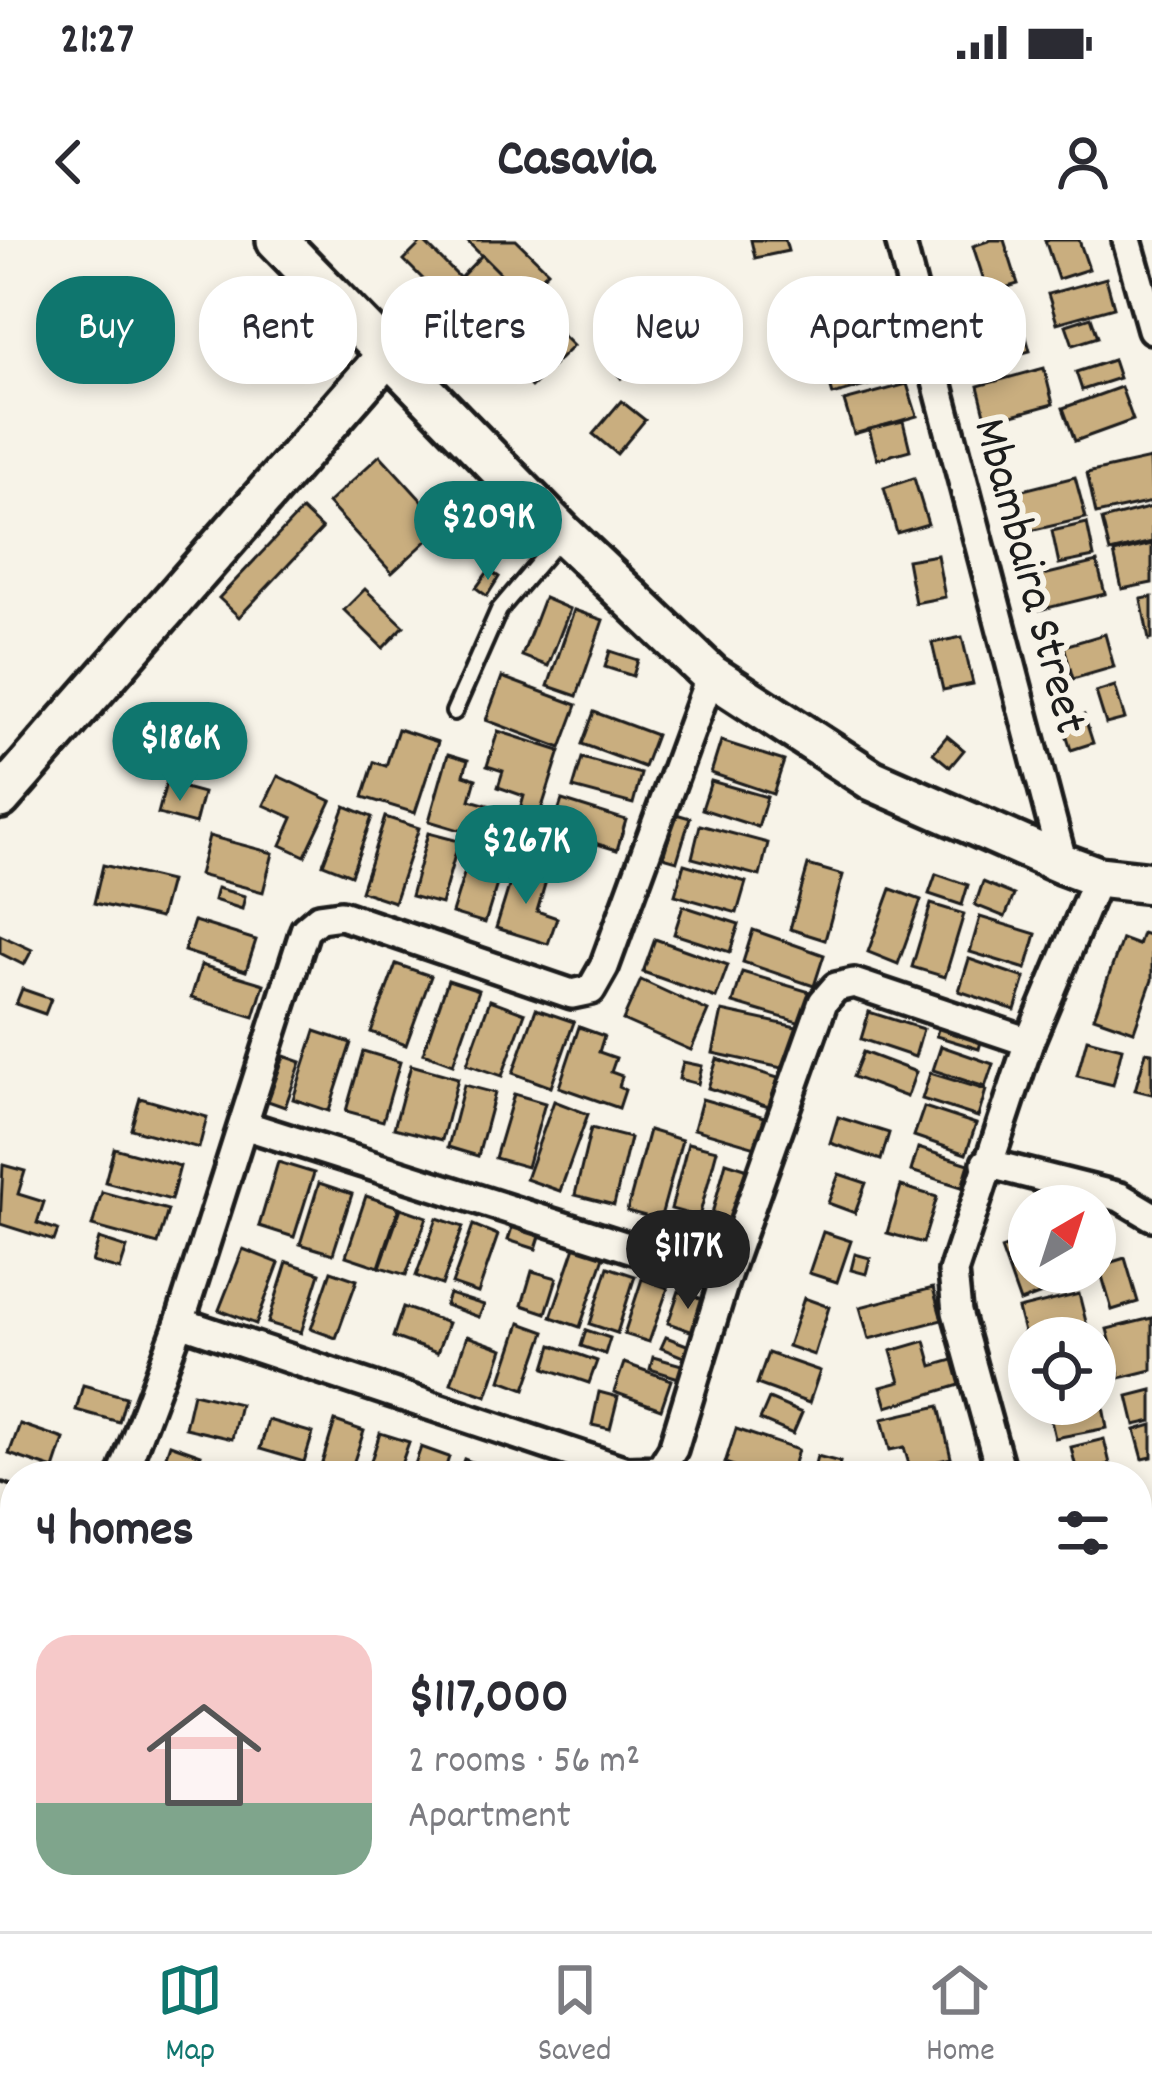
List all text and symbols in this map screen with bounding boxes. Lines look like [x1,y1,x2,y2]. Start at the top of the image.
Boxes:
text: 21:27 [60,10,134,74]
text: Casavia [497,124,655,201]
icon: back [36,129,102,195]
icon: person [1050,129,1116,195]
chip: Buy [36,276,175,384]
chip: Rent [199,276,357,384]
chip: Filters [381,276,569,384]
chip: New [593,276,743,384]
chip: Apartment [767,276,1026,384]
street label: Mbambaira Street [951,411,1102,743]
pin: $209K [404,481,572,583]
text: $209K [441,492,535,547]
pin: $186K [96,702,264,804]
text: $186K [139,713,221,768]
pin: $267K [442,805,610,907]
text: $267K [482,816,570,871]
north arrow [1008,1185,1116,1293]
map controls [1008,1185,1116,1425]
pin: $117K [604,1210,772,1312]
text: $117K [653,1221,723,1276]
button: locate [1008,1317,1116,1425]
text: 4 homes [36,1497,194,1569]
icon: filters [1050,1500,1116,1566]
text: $117,000 [408,1664,569,1736]
icon: home [132,1683,276,1827]
text: 2 rooms · 56 m² [408,1736,640,1791]
text: Apartment [408,1791,571,1846]
tab: Map [157,1957,223,2076]
tab: Saved [538,1957,612,2076]
tab: Home [926,1957,995,2076]

